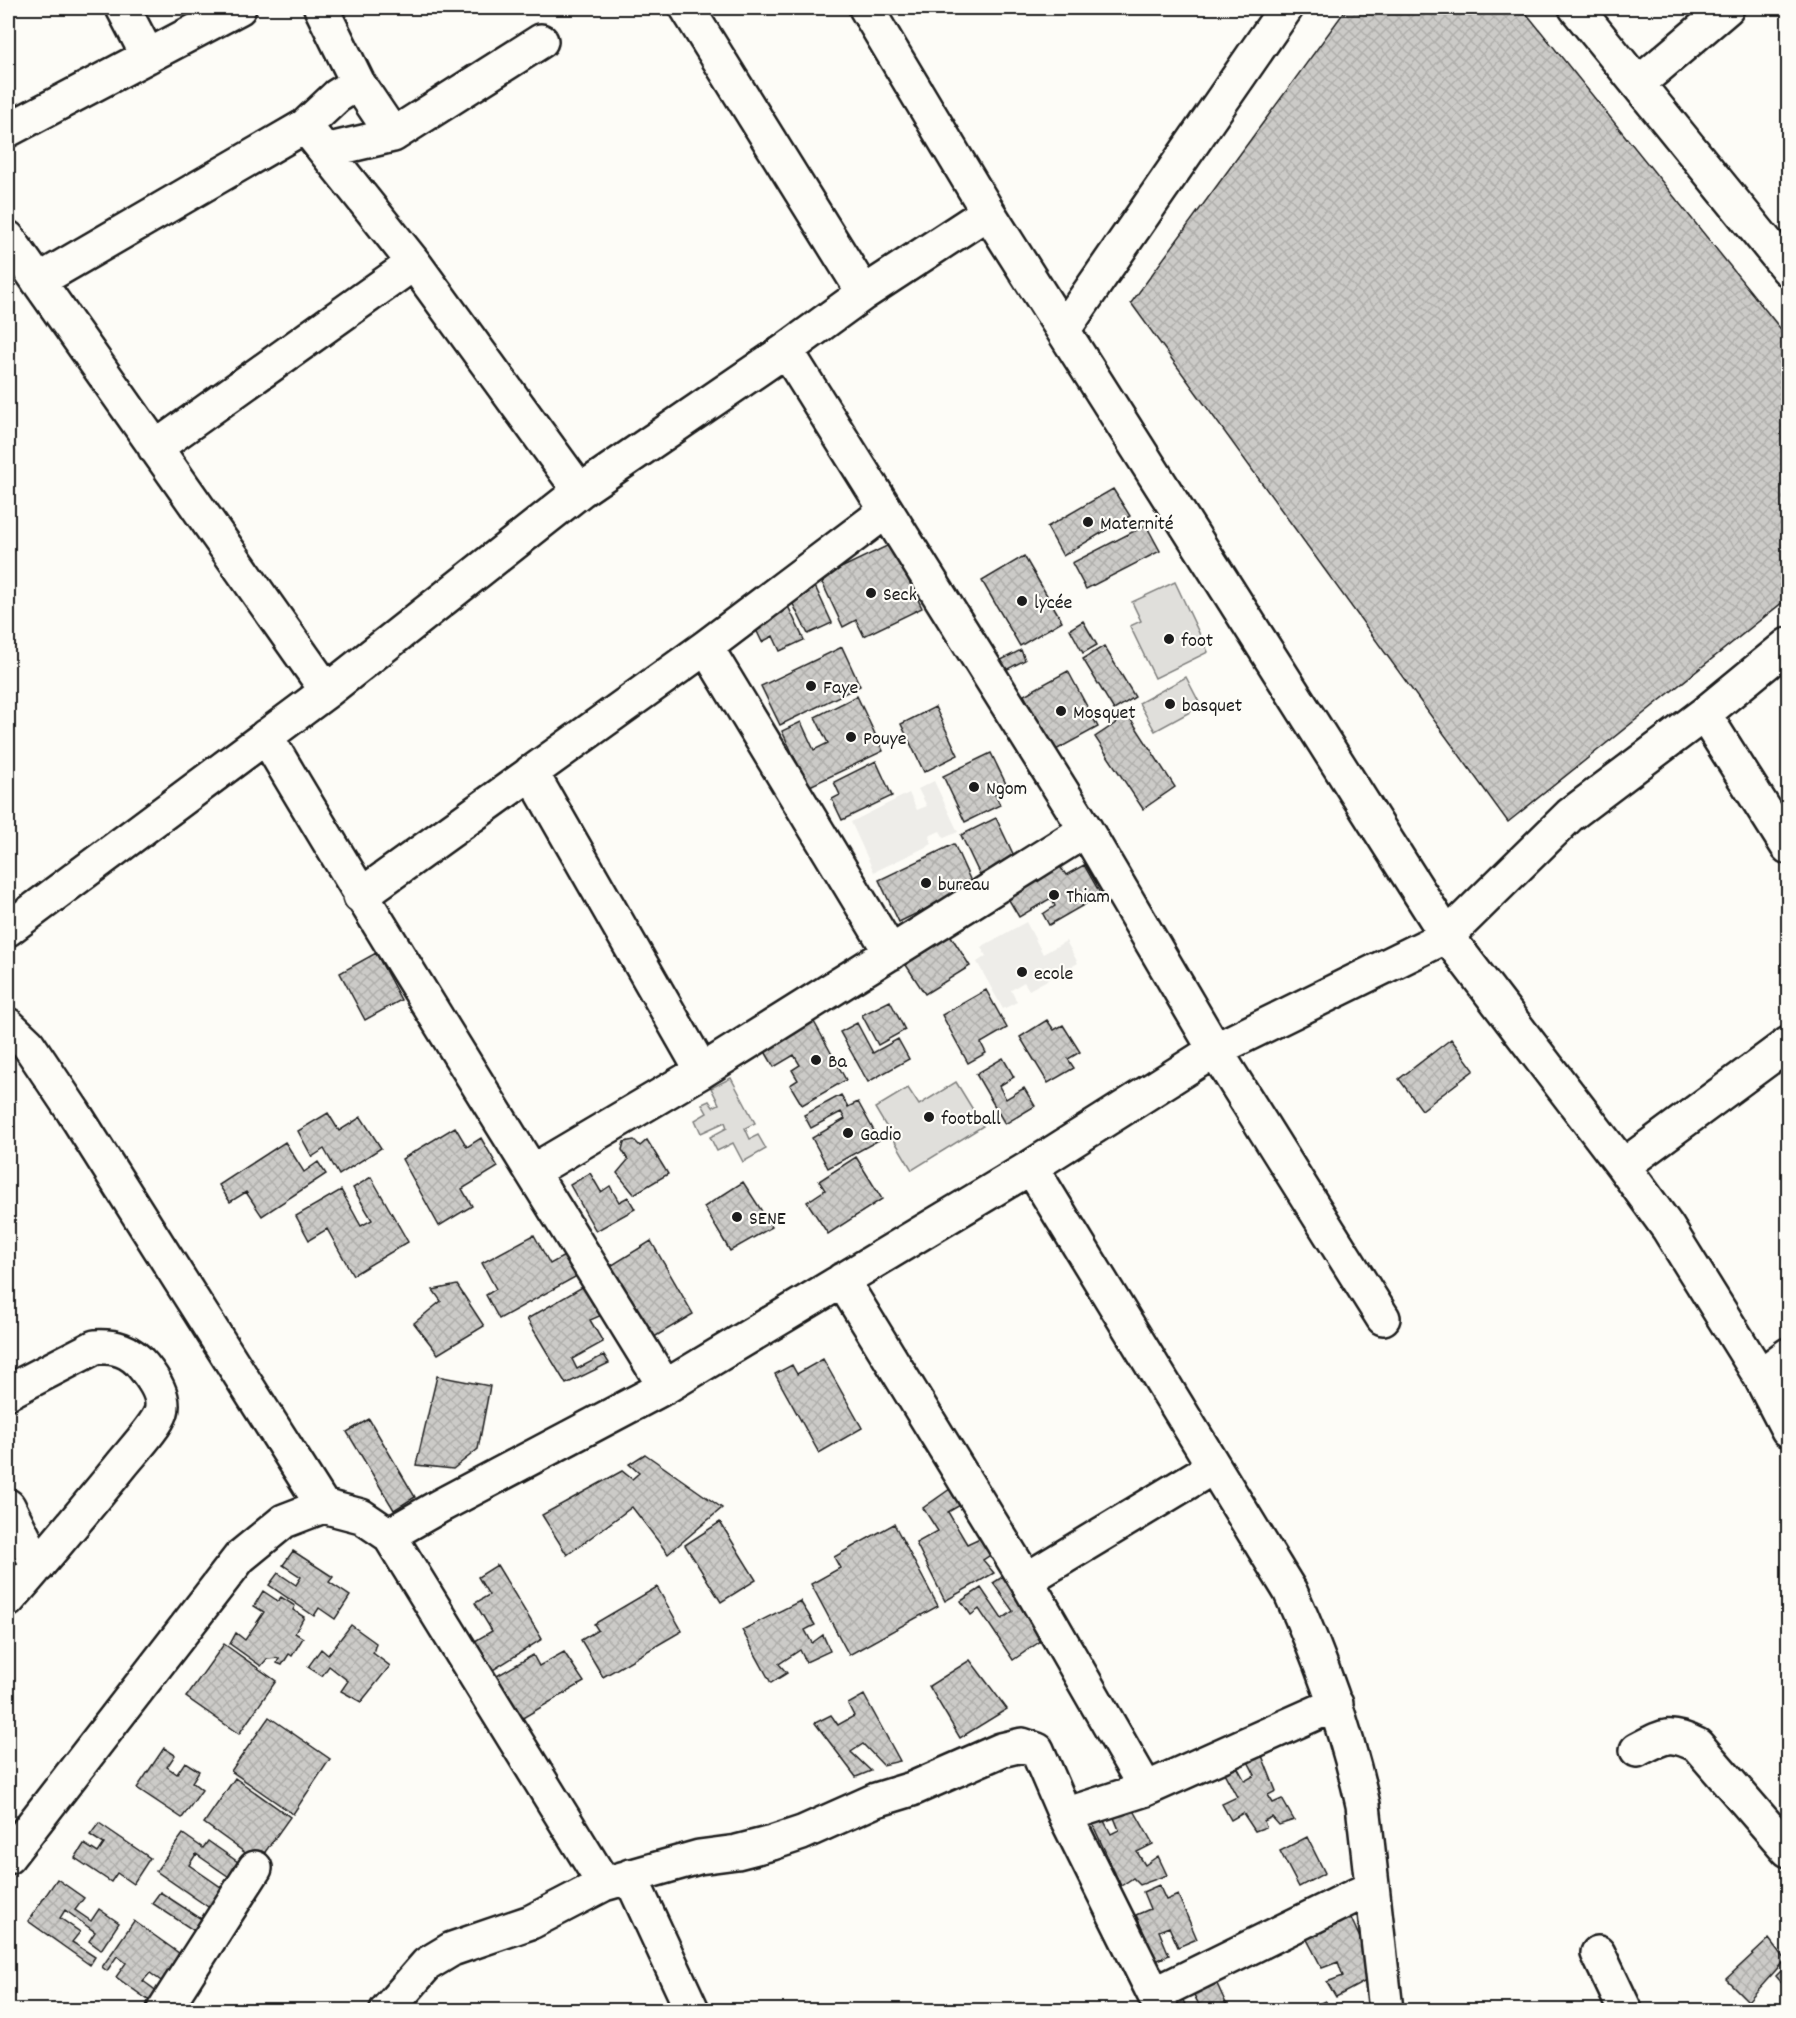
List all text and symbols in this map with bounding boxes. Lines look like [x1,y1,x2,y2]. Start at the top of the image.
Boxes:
place label: Maternité [1100,511,1174,539]
marker: Maternité [1081,515,1095,529]
place label: Seck [883,582,917,610]
marker: Seck [864,586,878,600]
place label: lycée [1034,590,1073,618]
marker: lycée [1015,594,1029,608]
place label: foot [1181,628,1213,656]
marker: foot [1162,632,1176,646]
place label: Faye [823,675,858,703]
marker: Faye [804,679,818,693]
place label: basquet [1182,693,1242,721]
marker: basquet [1163,697,1177,711]
place label: Mosquet [1073,700,1136,728]
marker: Mosquet [1054,704,1068,718]
place label: Pouye [863,726,907,754]
marker: Pouye [844,730,858,744]
place label: Ngom [986,776,1027,804]
marker: Ngom [967,780,981,794]
place label: bureau [938,872,990,900]
marker: bureau [919,876,933,890]
place label: Thiam [1066,884,1110,912]
marker: Thiam [1047,888,1061,902]
place label: ecole [1034,961,1074,989]
marker: ecole [1015,965,1029,979]
place label: Ba [828,1049,847,1077]
marker: Ba [809,1053,823,1067]
place label: football [941,1106,1001,1134]
marker: football [922,1110,936,1124]
place label: Gadio [860,1122,902,1150]
marker: Gadio [841,1126,855,1140]
place label: SENE [749,1206,786,1234]
marker: SENE [730,1210,744,1224]

